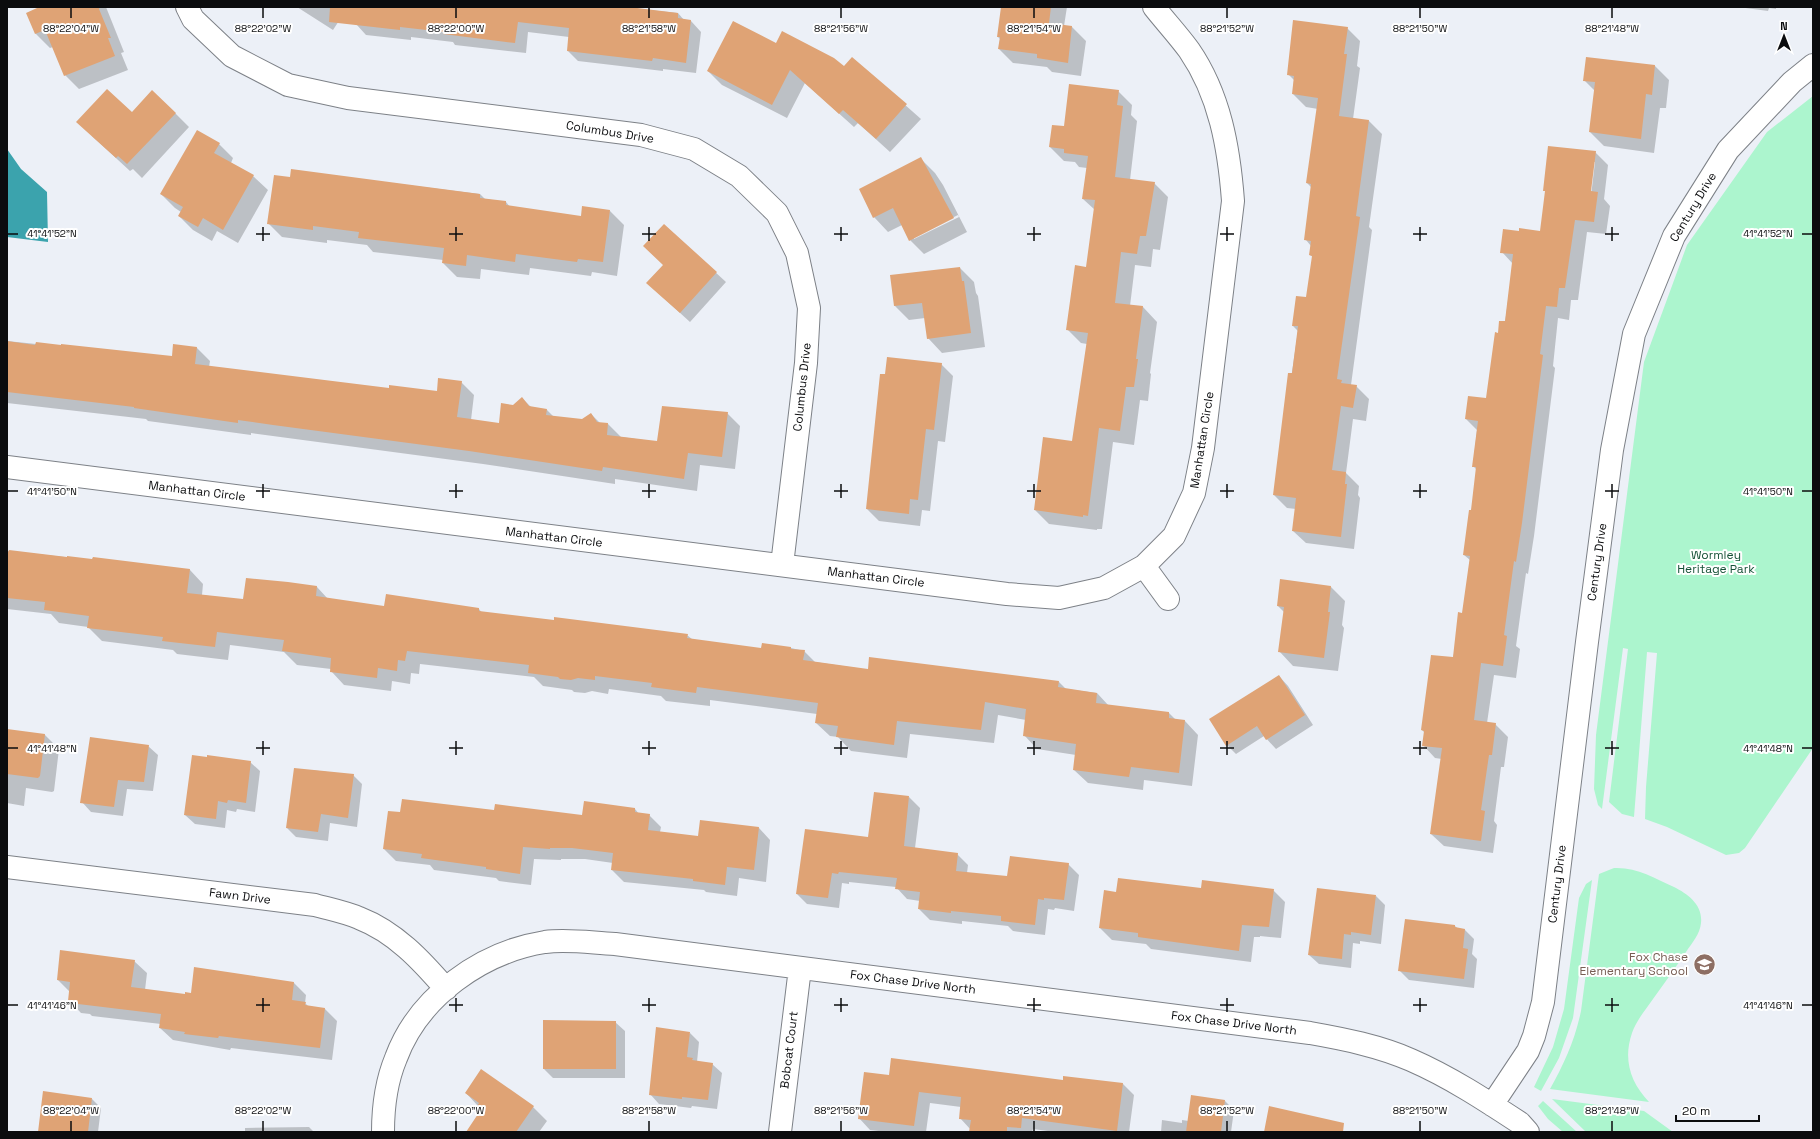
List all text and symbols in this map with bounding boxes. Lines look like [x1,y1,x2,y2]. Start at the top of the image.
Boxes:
north arrow [1764,16,1804,56]
text: N [1780,19,1788,33]
text: 88°22'04"W [43,22,99,35]
text: 88°22'02"W [235,22,291,35]
text: 88°22'00"W [428,22,485,35]
text: 88°21'58"W [622,22,676,35]
text: 88°21'56"W [814,22,868,35]
text: 88°21'54"W [1007,22,1061,35]
text: 88°21'52"W [1200,22,1254,35]
text: 88°21'50"W [1393,22,1447,35]
text: 88°21'48"W [1585,22,1639,35]
street label: Columbus Drive [565,117,655,147]
street label: Century Drive [1666,169,1720,245]
text: 41°41'52"N [27,227,77,240]
text: 41°41'52"N [1743,227,1793,240]
street label: Columbus Drive [789,342,815,432]
street label: Manhattan Circle [1186,390,1218,490]
street label: Manhattan Circle [147,477,247,505]
text: 41°41'50"N [27,485,77,498]
text: 41°41'50"N [1743,485,1793,498]
street label: Century Drive [1584,522,1610,602]
street label: Manhattan Circle [504,523,604,551]
park label: Wormley Heritage Park [1677,547,1755,577]
street label: Manhattan Circle [826,563,926,591]
text: 41°41'48"N [27,742,77,755]
text: 41°41'48"N [1743,742,1793,755]
street label: Century Drive [1544,844,1570,924]
street label: Fawn Drive [208,884,272,908]
place label: Fox Chase Elementary School [1580,949,1688,979]
school or university icon: Fox Chase Elementary School [1691,951,1717,977]
street label: Fox Chase Drive North [849,966,977,998]
text: 41°41'46"N [27,999,77,1012]
text: 41°41'46"N [1743,999,1793,1012]
street label: Fox Chase Drive North [1170,1007,1298,1039]
street label: Bobcat Court [776,1010,802,1090]
scale bar [1676,1097,1759,1123]
text: 20 m [1682,1103,1710,1119]
text: 88°22'04"W [43,1104,99,1117]
text: 88°22'02"W [235,1104,291,1117]
text: 88°22'00"W [428,1104,485,1117]
text: 88°21'58"W [622,1104,676,1117]
text: 88°21'56"W [814,1104,868,1117]
text: 88°21'54"W [1007,1104,1061,1117]
text: 88°21'52"W [1200,1104,1254,1117]
text: 88°21'50"W [1393,1104,1447,1117]
text: 88°21'48"W [1585,1104,1639,1117]

